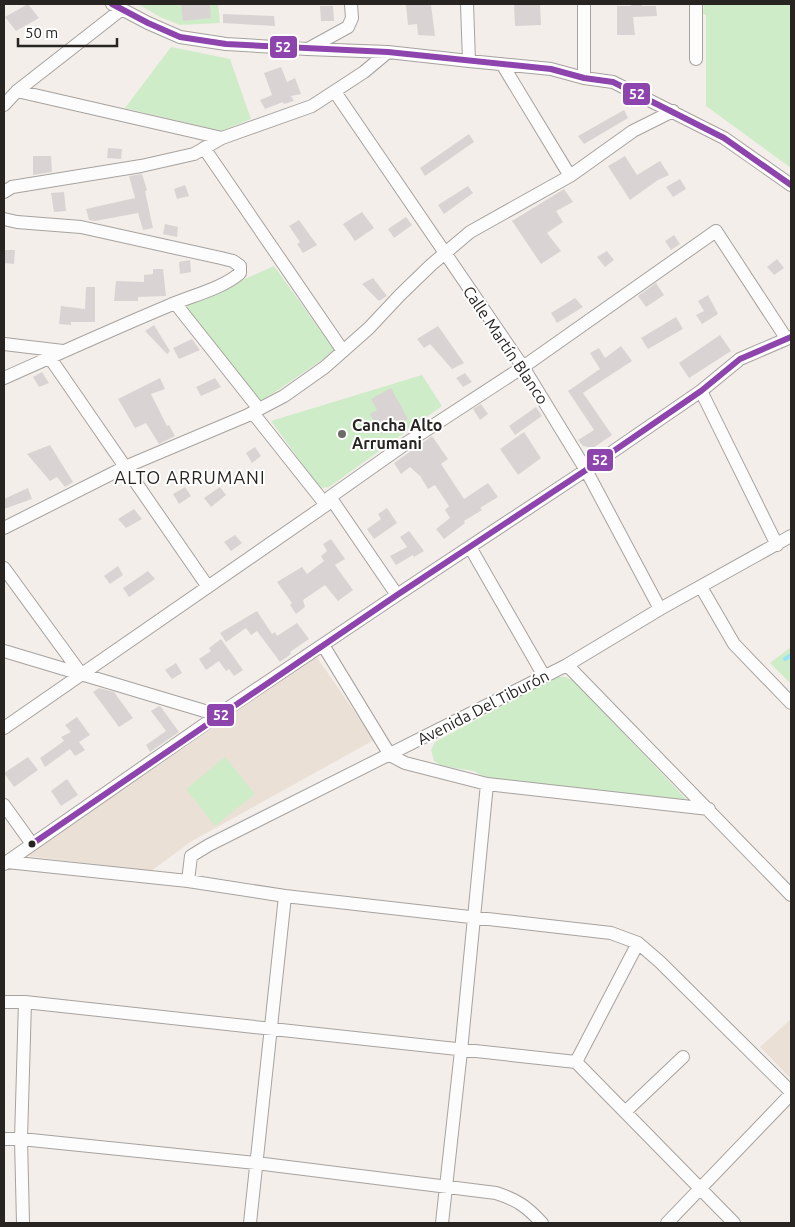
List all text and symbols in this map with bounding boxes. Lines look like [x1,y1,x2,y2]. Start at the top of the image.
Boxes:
scale bar [18,15,116,47]
text: 50 m [25,24,58,41]
line badge: 52 [269,35,298,59]
text: 52 [275,39,291,55]
line badge: 52 [622,82,651,106]
text: 52 [629,86,645,102]
street label: Calle Martín Blanco [460,283,552,407]
place label: Cancha Alto Arrumani [352,416,442,452]
marker: Cancha Alto Arrumani [336,428,348,440]
line badge: 52 [586,448,614,472]
text: 52 [592,452,608,468]
district label: ALTO ARRUMANI [114,467,266,487]
street label: Avenida Del Tiburón [414,666,552,748]
line badge: 52 [206,703,235,727]
text: 52 [213,707,229,723]
unlabelled marker [27,839,37,849]

